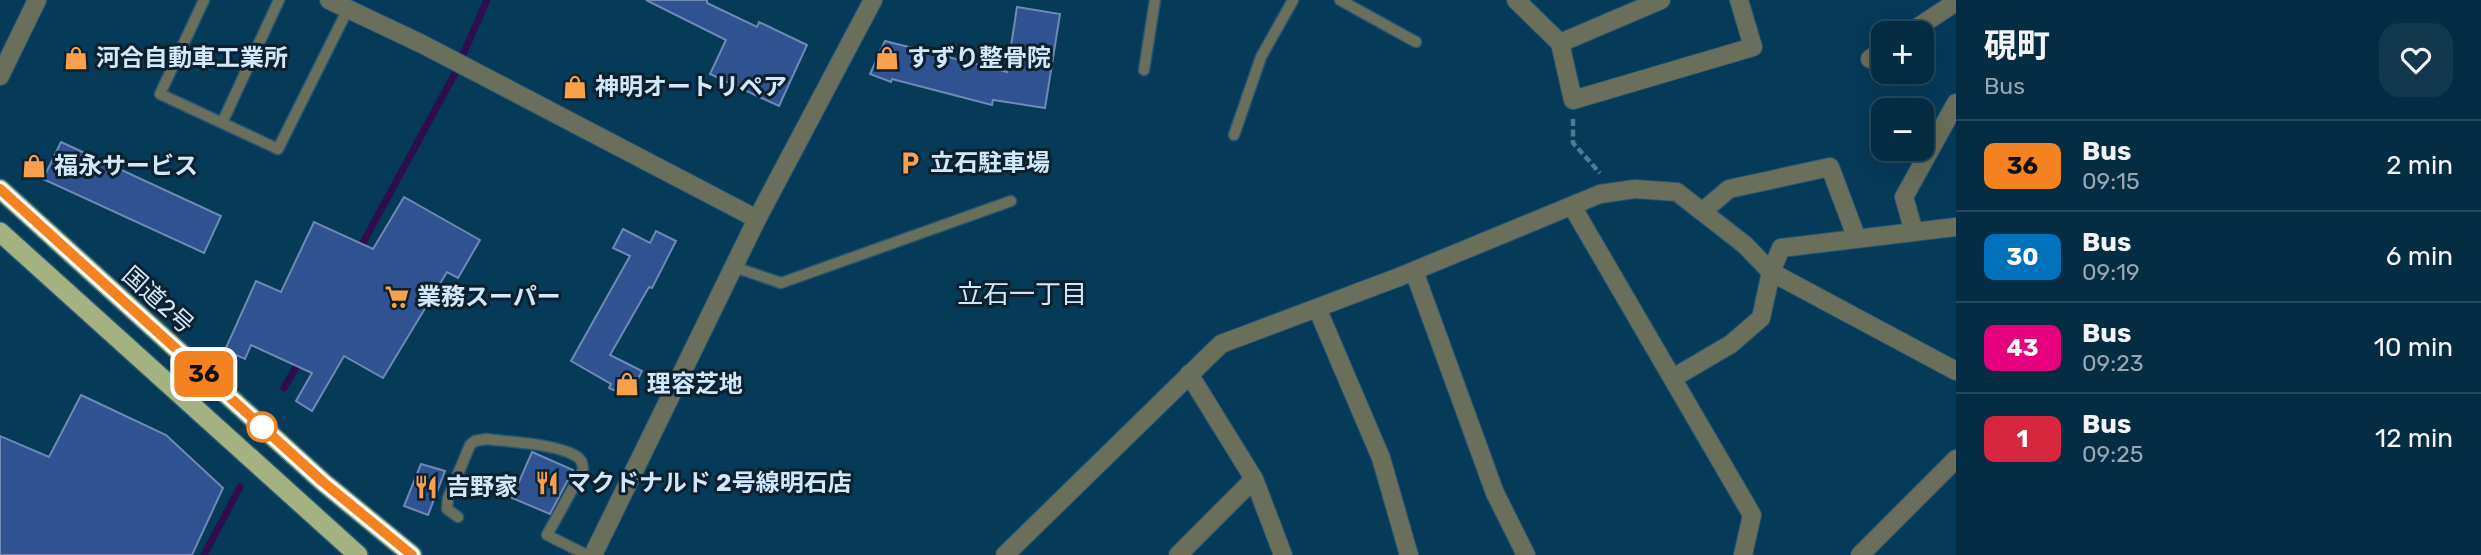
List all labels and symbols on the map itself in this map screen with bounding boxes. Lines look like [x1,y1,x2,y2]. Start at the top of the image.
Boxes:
shop icon: 河合自動車工業所 [62,44,90,72]
place label: 河合自動車工業所 [96,44,288,72]
shop icon: すずり整骨院 [873,44,901,72]
place label: すずり整骨院 [907,44,1051,72]
shop icon: 神明オートリペア [561,73,589,101]
place label: 神明オートリペア [595,73,787,101]
parking icon: 立石駐車場 [896,149,924,177]
place label: 立石駐車場 [930,149,1050,177]
shop icon: 福永サービス [20,152,48,180]
place label: 福永サービス [54,152,198,180]
street label: 国道2号 [117,261,199,339]
district label: 立石一丁目 [957,279,1087,310]
supermarket icon: 業務スーパー [383,283,411,311]
place label: 業務スーパー [417,283,561,311]
line badge: 36 [172,351,235,397]
shop icon: 理容芝地 [613,370,641,398]
place label: 理容芝地 [647,370,743,398]
unlabelled marker [247,412,277,442]
restaurant icon: マクドナルド 2号線明石店 [533,469,561,497]
place label: マクドナルド 2号線明石店 [567,469,852,497]
restaurant icon: 吉野家 [412,473,440,501]
place label: 吉野家 [446,473,518,501]

